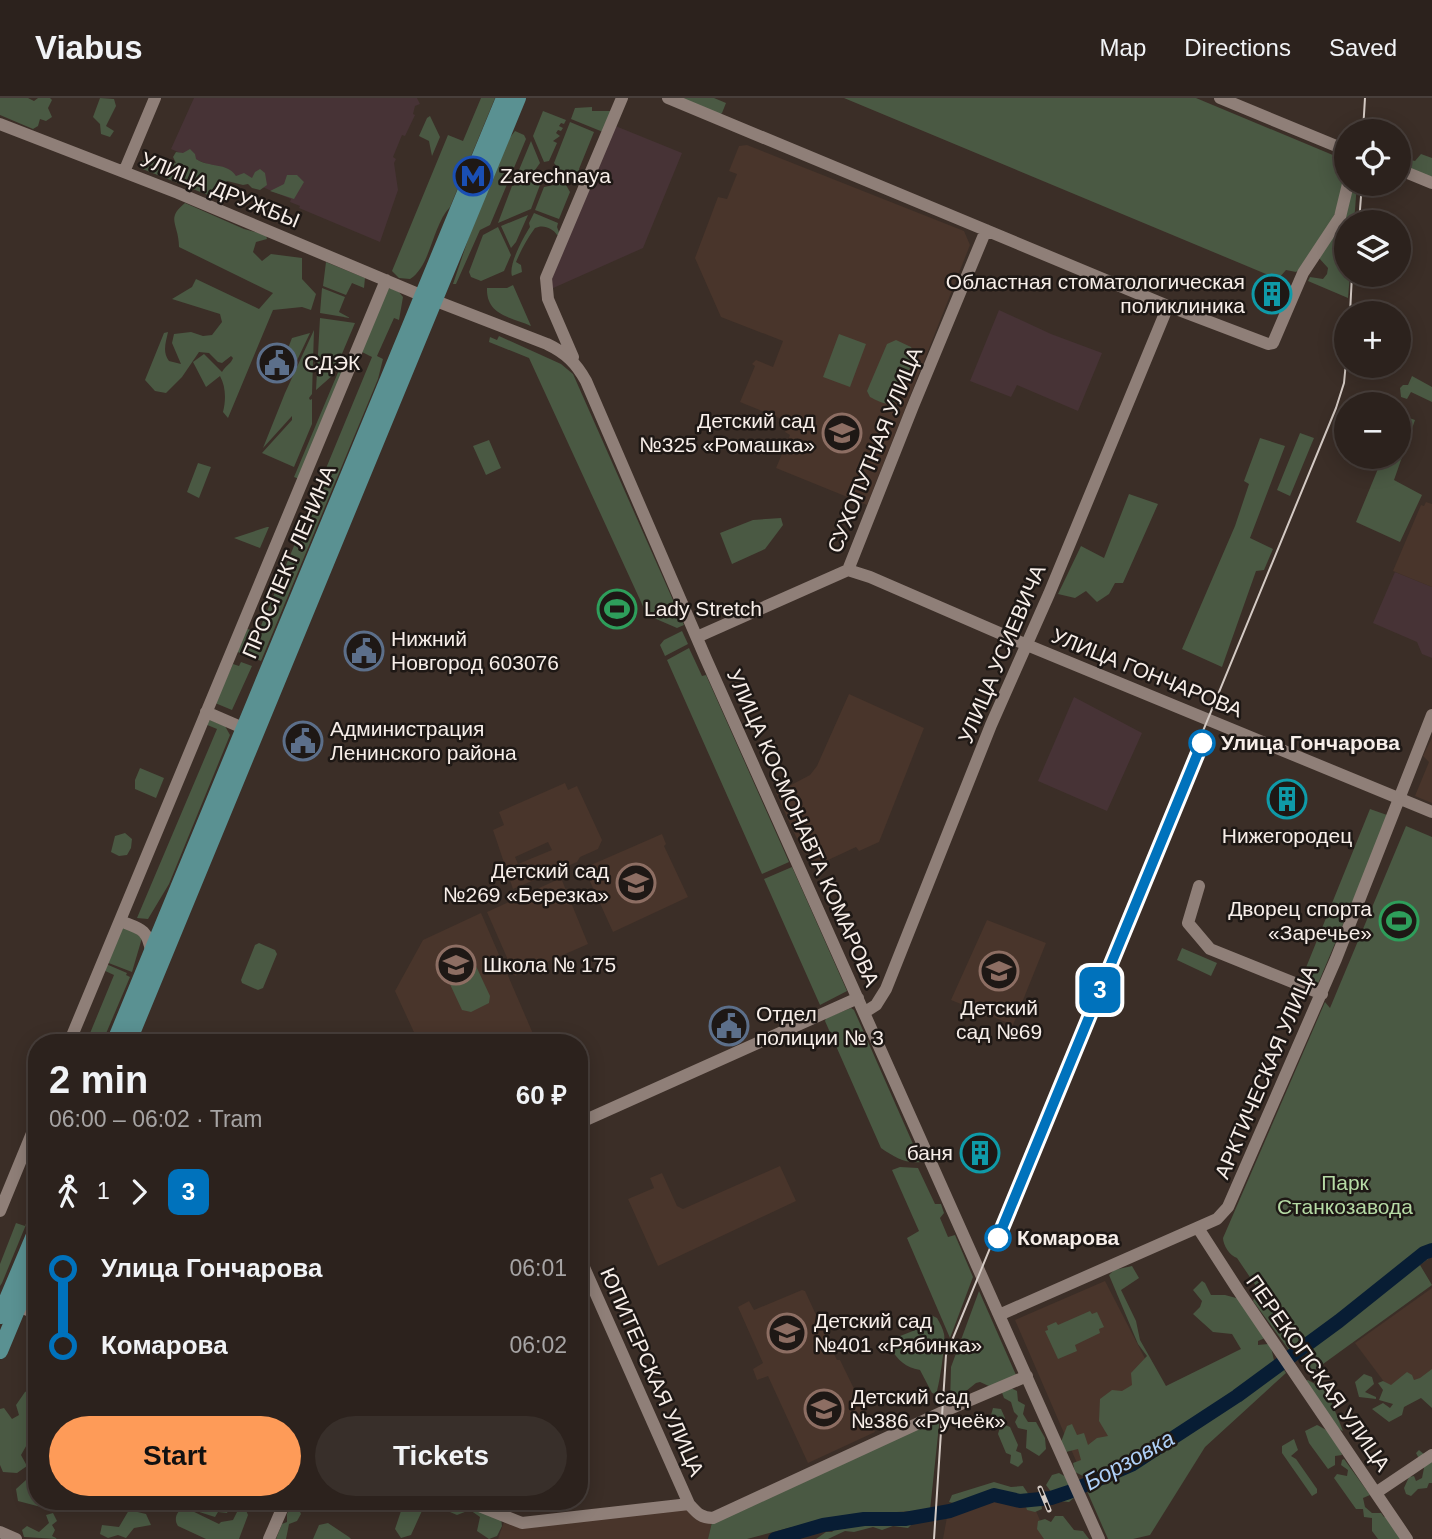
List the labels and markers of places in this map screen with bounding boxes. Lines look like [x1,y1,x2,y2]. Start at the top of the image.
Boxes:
metro station icon: Zarechnaya [452,155,494,197]
place label: Zarechnaya [500,164,611,187]
place label: Областная стоматологическая поликлиника [946,270,1245,317]
building icon: Областная стоматологическая поликлиника [1251,273,1293,315]
public building icon: СДЭК [256,342,298,384]
place label: СДЭК [304,351,361,374]
place label: Детский сад №325 «Ромашка» [639,409,815,456]
school or university icon: Детский сад №325 «Ромашка» [821,412,863,454]
sports icon: Lady Stretch [596,588,638,630]
place label: Lady Stretch [644,597,762,620]
place label: Нижний Новгород 603076 [391,627,559,674]
public building icon: Нижний Новгород 603076 [343,630,385,672]
place label: Администрация Ленинского района [330,717,517,764]
public building icon: Администрация Ленинского района [282,720,324,762]
marker: Улица Гончарова [1189,730,1215,756]
place label: Улица Гончарова [1221,731,1400,754]
building icon: Нижегородец [1266,778,1308,820]
place label: Нижегородец [1222,824,1352,847]
place label: Детский сад №269 «Березка» [443,859,609,906]
school or university icon: Детский сад №269 «Березка» [615,862,657,904]
place label: Дворец спорта «Заречье» [1228,897,1372,944]
sports icon: Дворец спорта «Заречье» [1378,900,1420,942]
school or university icon: Школа № 175 [435,944,477,986]
school or university icon: Детский сад №69 [978,950,1020,992]
place label: Школа № 175 [483,953,616,976]
place label: Детский сад №69 [956,996,1042,1043]
place label: Отдел полиции № 3 [756,1002,884,1049]
public building icon: Отдел полиции № 3 [708,1005,750,1047]
building icon: баня [959,1132,1001,1174]
place label: баня [907,1141,953,1164]
marker: Комарова [985,1225,1011,1251]
place label: Комарова [1017,1226,1120,1249]
place label: Детский сад №401 «Рябинка» [814,1309,982,1356]
school or university icon: Детский сад №401 «Рябинка» [766,1312,808,1354]
place label: Детский сад №386 «Ручеёк» [851,1385,1006,1432]
school or university icon: Детский сад №386 «Ручеёк» [803,1388,845,1430]

